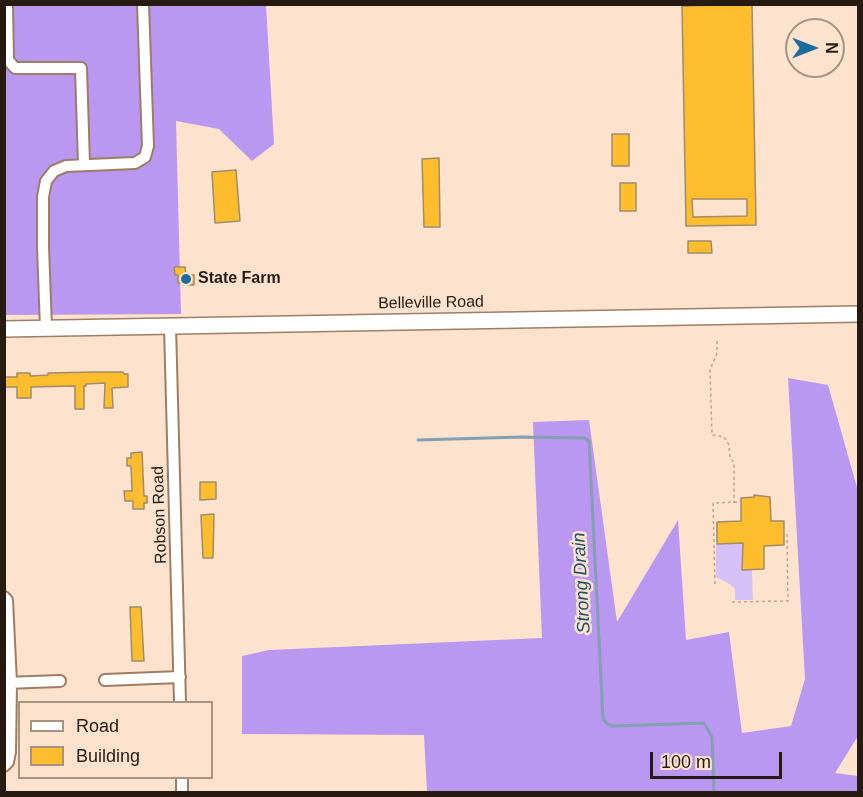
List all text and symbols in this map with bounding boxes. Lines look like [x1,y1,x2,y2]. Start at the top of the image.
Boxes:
north arrow [785,18,845,78]
text: N [823,42,840,54]
place label: State Farm [198,269,281,289]
marker: State Farm [179,272,193,286]
street label: Belleville Road [378,292,484,314]
street label: Robson Road [149,466,171,564]
water label: Strong Drain [569,532,595,634]
legend [18,701,213,779]
text: Road [76,716,119,736]
scale bar [653,740,785,778]
text: Building [76,746,140,766]
text: 100 m [661,752,711,772]

